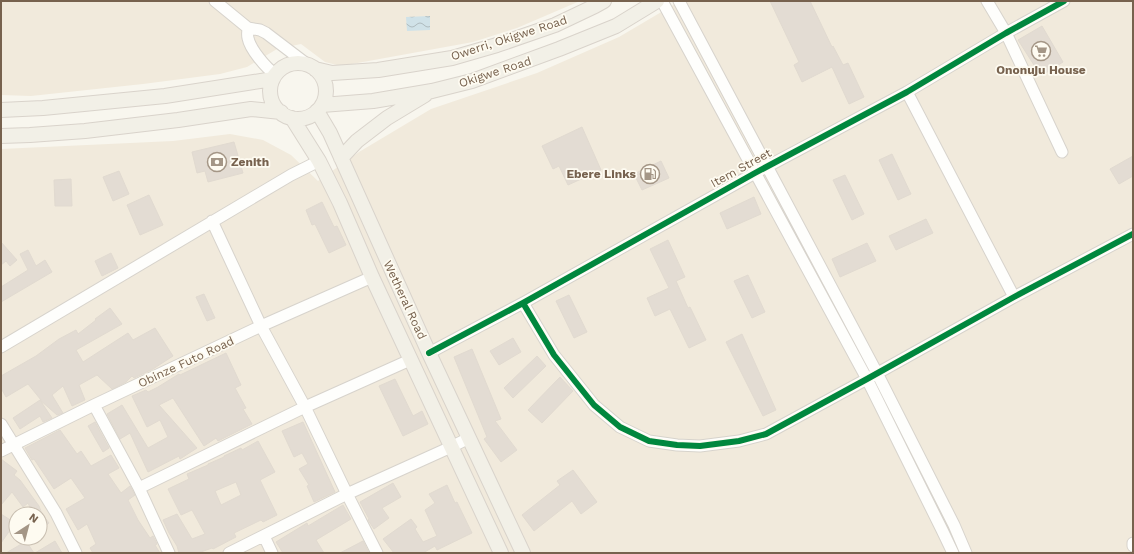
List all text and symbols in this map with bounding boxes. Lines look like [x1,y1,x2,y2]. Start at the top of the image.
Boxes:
street label: Owerri, Okigwe Road [449,13,569,63]
supermarket icon: Ononuju House [1030,40,1052,62]
street label: Okigwe Road [457,54,533,90]
place label: Ononuju House [996,63,1086,77]
street label: Item Street [708,146,774,190]
bank icon: Zenith [206,151,228,173]
place label: Zenith [231,155,269,169]
fuel station icon: Ebere Links [639,163,661,185]
place label: Ebere Links [567,167,637,181]
street label: Wetheral Road [381,258,429,342]
street label: Obinze Futo Road [136,334,236,390]
north arrow [8,506,48,546]
text: N [26,511,41,526]

